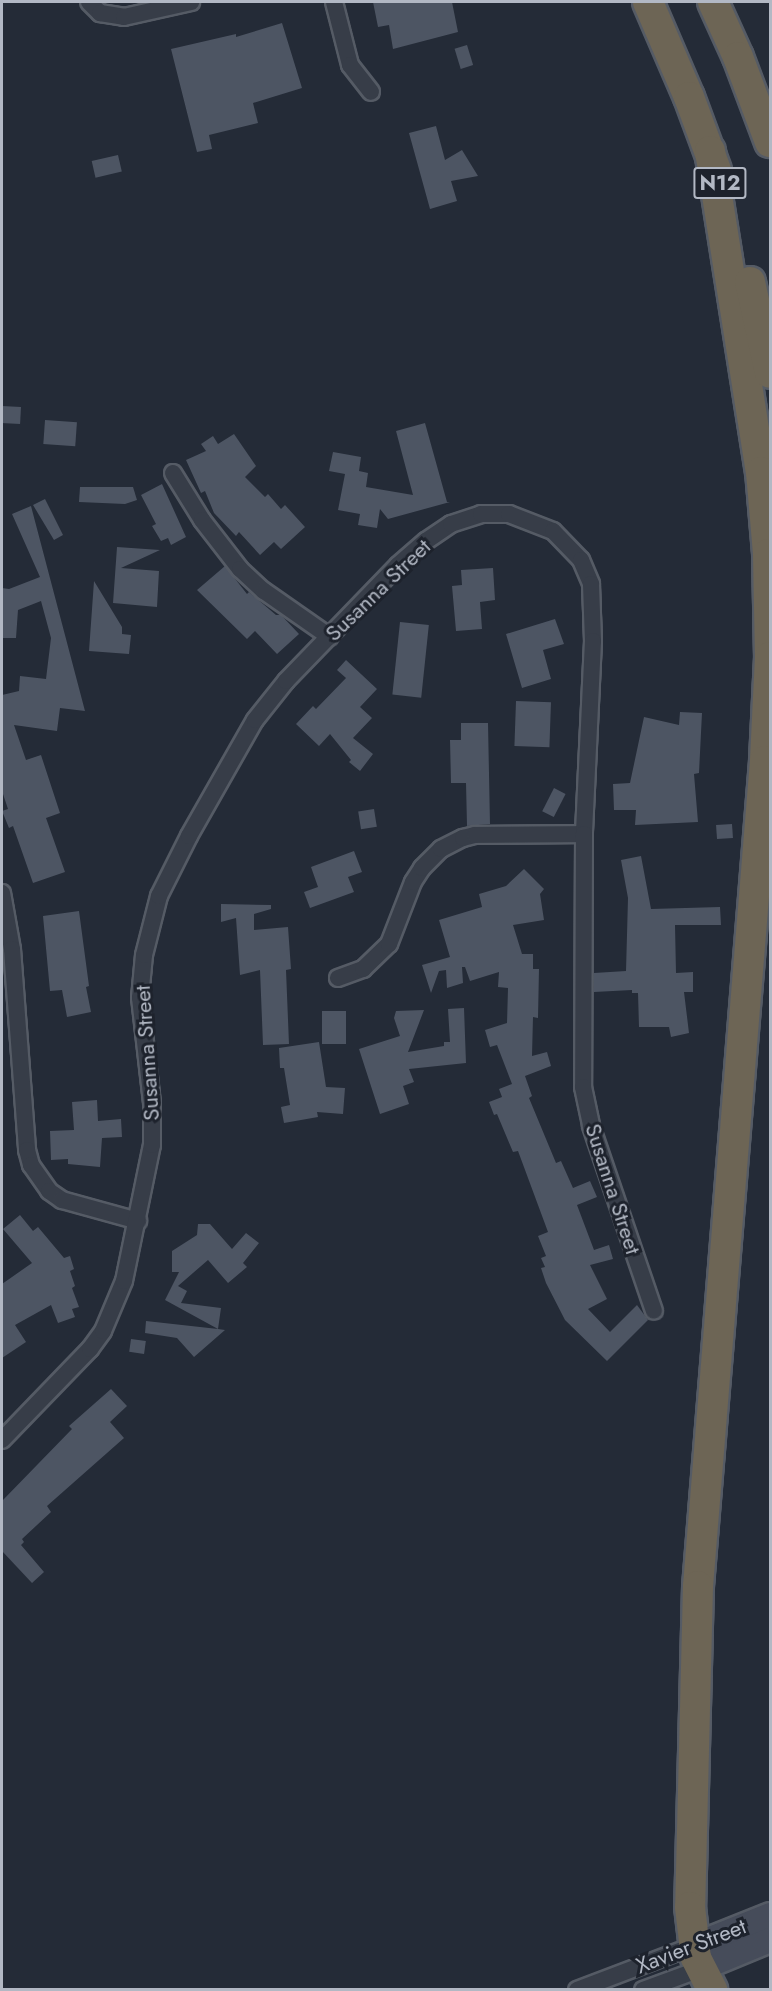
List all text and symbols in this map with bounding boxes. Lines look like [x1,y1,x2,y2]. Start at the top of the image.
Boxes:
road number: N12 [693,165,747,201]
street label: Susanna Street [320,533,436,647]
street label: Susanna Street [129,984,165,1122]
street label: Susanna Street [579,1120,647,1258]
street label: Xavier Street [632,1913,750,1979]

